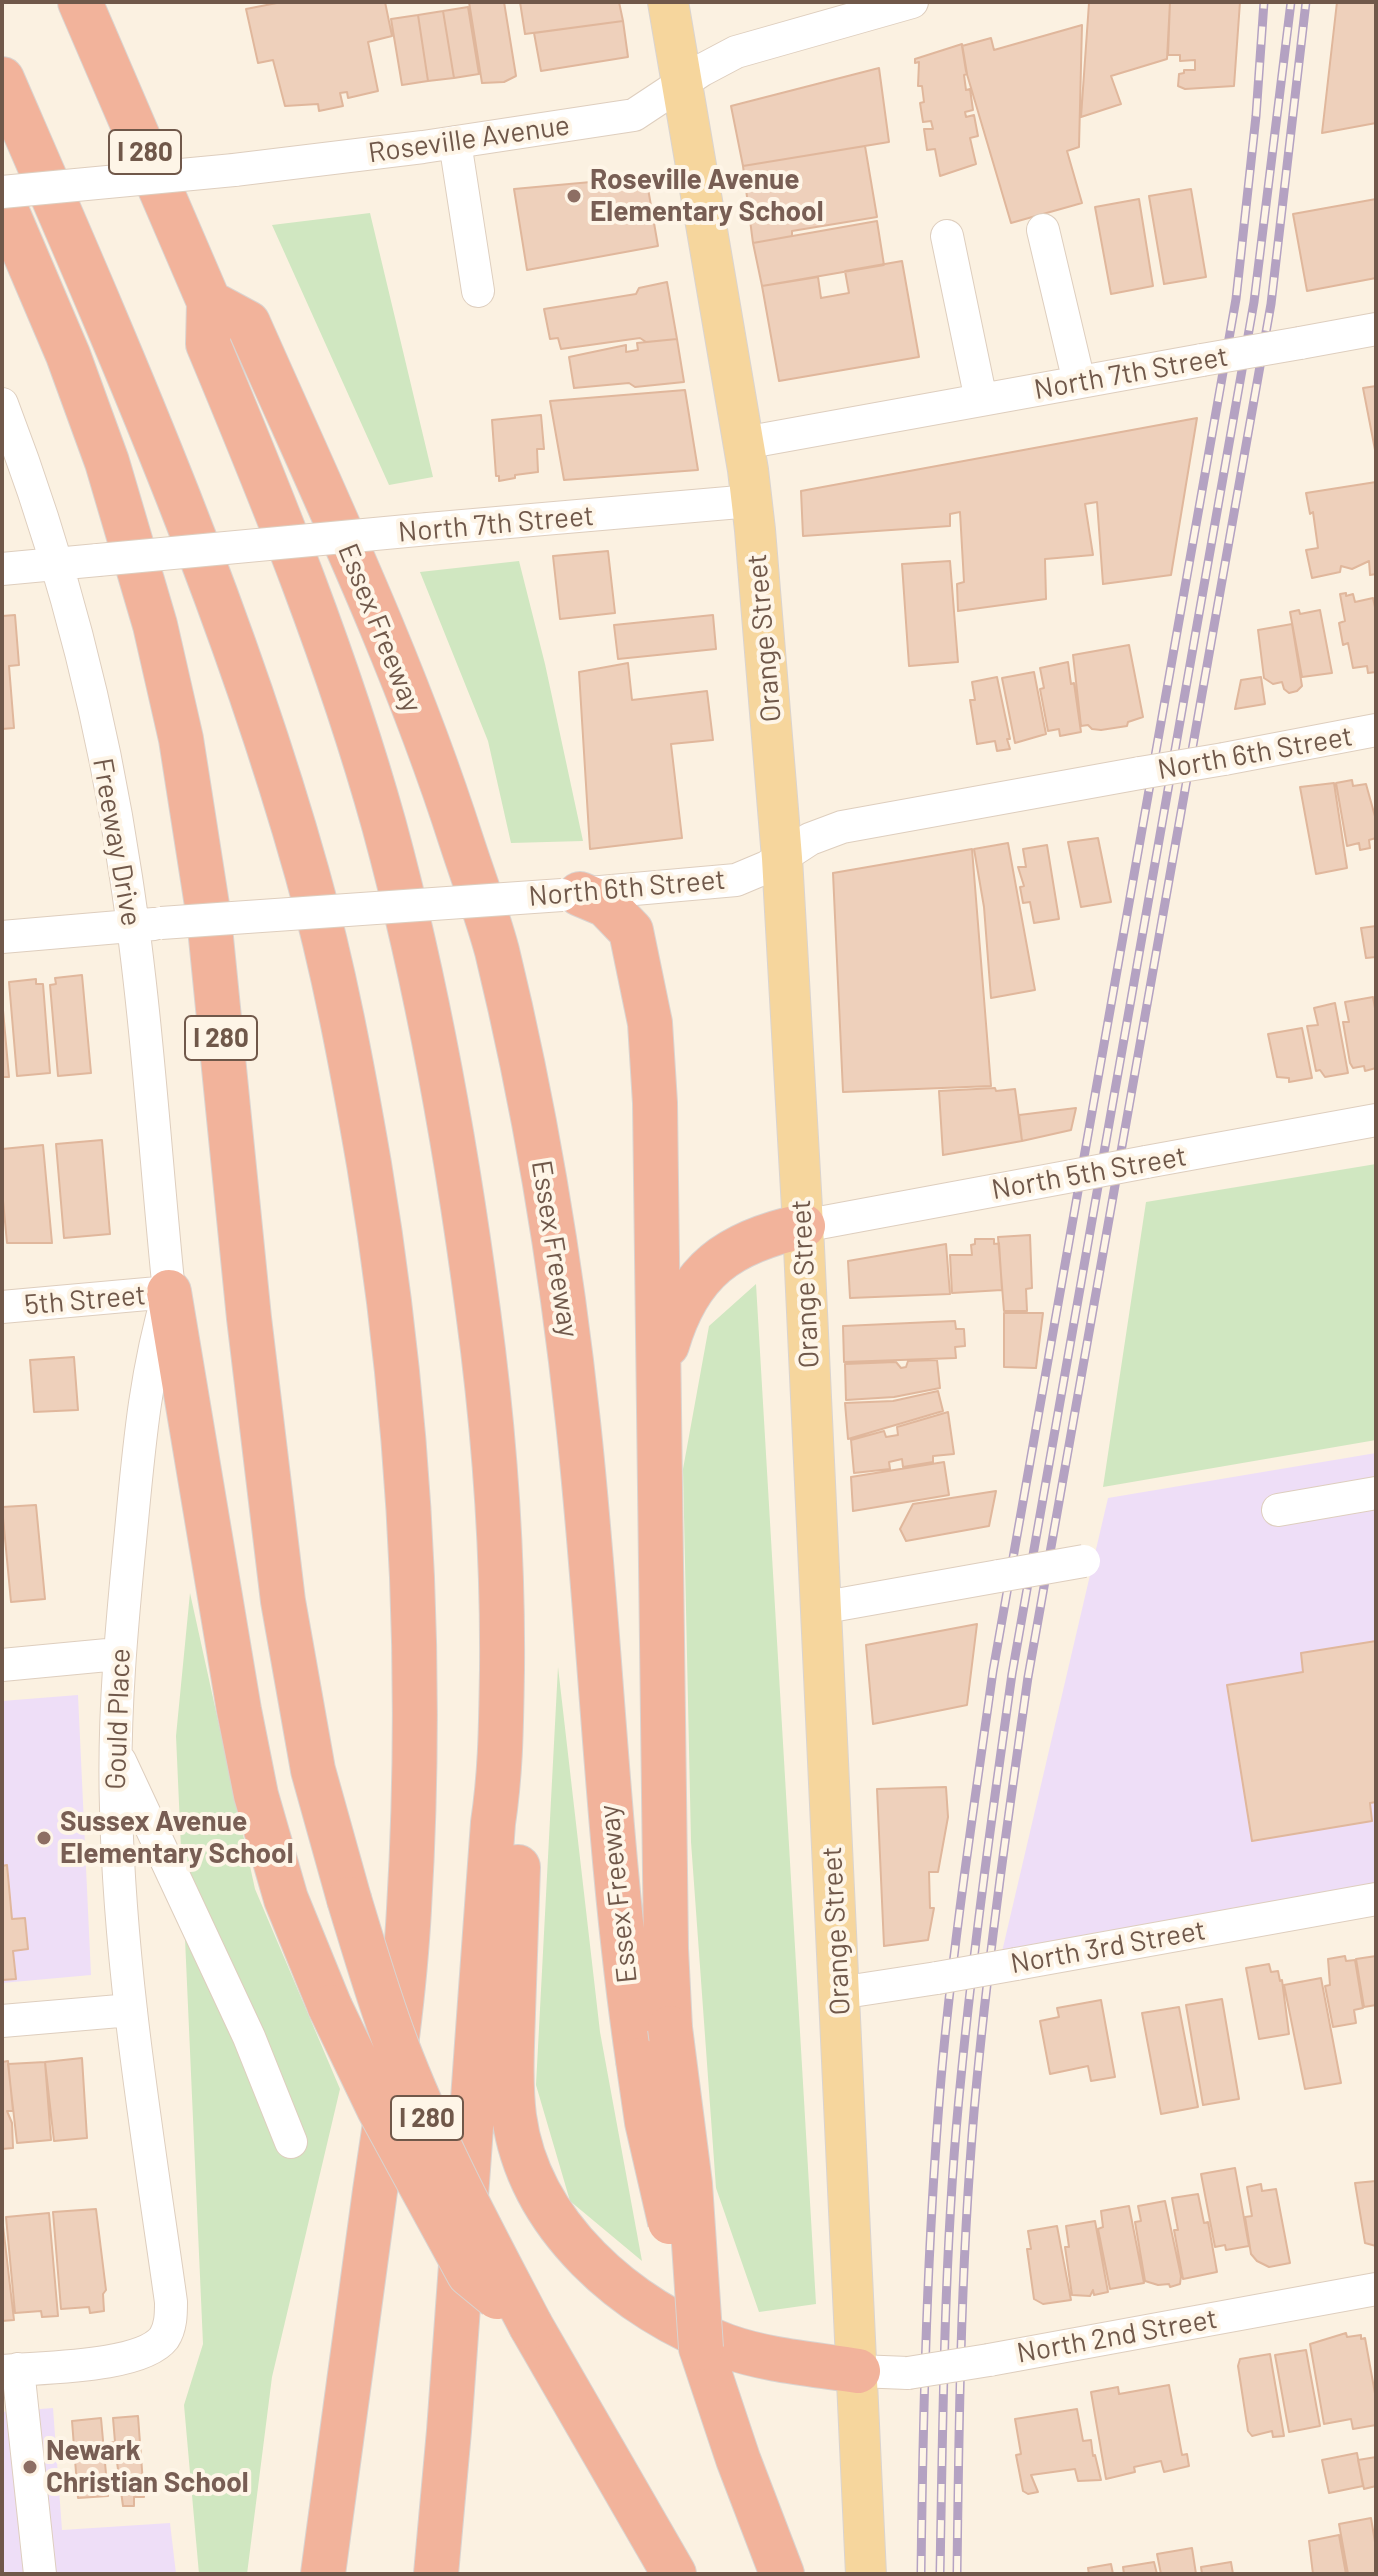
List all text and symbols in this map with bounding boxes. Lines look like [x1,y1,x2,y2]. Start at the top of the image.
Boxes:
street label: Roseville Avenue [366,108,572,170]
road number: I 280 [109,130,181,174]
place label: Roseville Avenue Elementary School [590,163,823,229]
marker: Roseville Avenue Elementary School [565,187,583,205]
street label: North 7th Street [1031,339,1231,407]
street label: North 7th Street [397,499,595,549]
street label: Essex Freeway [331,539,429,717]
street label: Orange Street [740,552,788,724]
street label: North 6th Street [1155,719,1355,787]
street label: Freeway Drive [86,755,148,929]
street label: North 6th Street [527,863,727,913]
road number: I 280 [185,1016,257,1060]
street label: North 5th Street [989,1139,1189,1207]
street label: Essex Freeway [524,1158,586,1340]
street label: Orange Street [784,1199,826,1369]
street label: 5th Street [23,1278,147,1322]
street label: Gould Place [99,1648,137,1790]
street label: Essex Freeway [592,1803,644,1985]
place label: Sussex Avenue Elementary School [60,1805,293,1871]
marker: Sussex Avenue Elementary School [35,1829,53,1847]
street label: Orange Street [815,1846,857,2016]
street label: North 3rd Street [1008,1913,1208,1981]
road number: I 280 [391,2096,463,2140]
street label: North 2nd Street [1014,2302,1220,2370]
place label: Newark Christian School [46,2434,249,2500]
marker: Newark Christian School [21,2458,39,2476]

